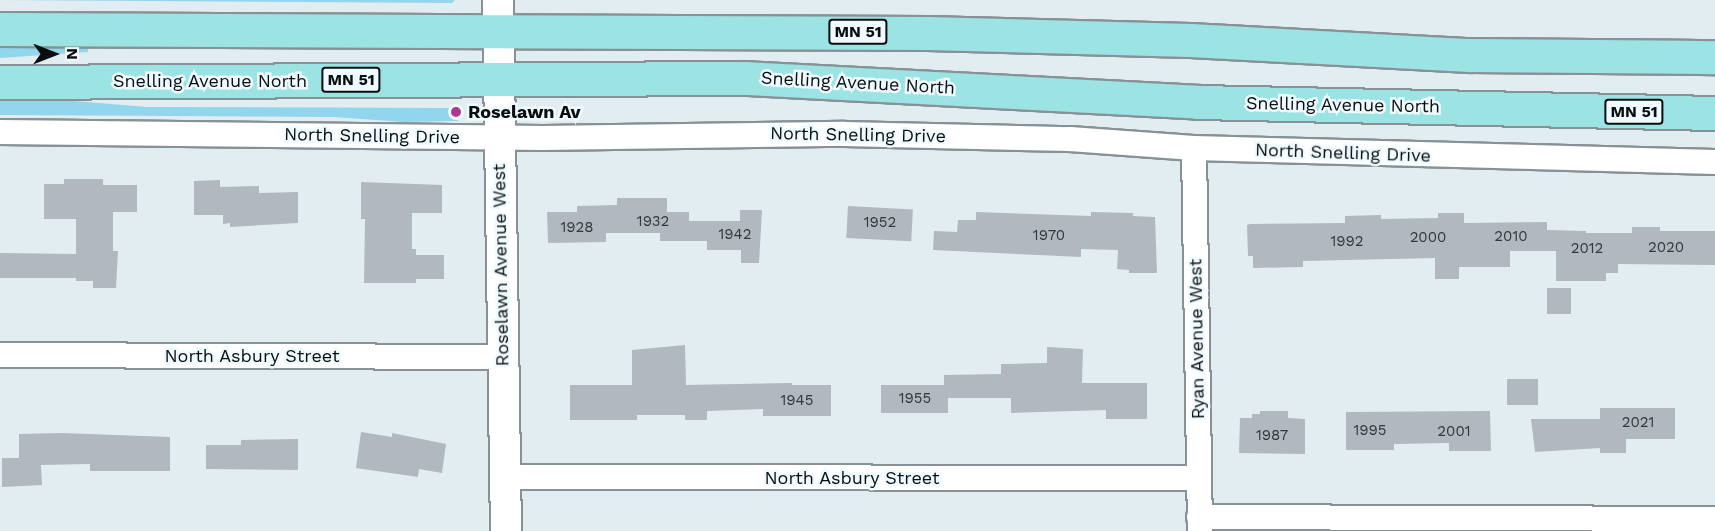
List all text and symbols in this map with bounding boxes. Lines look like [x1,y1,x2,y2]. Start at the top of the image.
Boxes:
road number: MN 51 [828,19,888,45]
north arrow [24,24,84,84]
text: N [63,48,82,60]
road number: MN 51 [321,67,381,93]
street label: Snelling Avenue North [760,67,956,99]
street label: Snelling Avenue North [113,70,307,92]
street label: Snelling Avenue North [1245,93,1441,117]
road number: MN 51 [1604,99,1664,125]
place label: Roselawn Av [468,101,581,123]
marker: Roselawn Av [449,105,463,119]
street label: North Snelling Drive [770,123,946,147]
street label: North Snelling Drive [284,124,460,148]
street label: North Snelling Drive [1255,139,1431,167]
street label: Roselawn Avenue West [488,163,514,367]
house number: 1932 [637,213,669,231]
house number: 1952 [864,214,896,232]
house number: 1928 [560,219,594,237]
house number: 1942 [718,226,752,244]
house number: 1970 [1033,227,1065,245]
house number: 2010 [1494,228,1528,246]
house number: 2000 [1410,229,1446,247]
house number: 1992 [1330,233,1364,251]
house number: 2020 [1648,239,1684,257]
house number: 2012 [1571,240,1603,258]
street label: Ryan Avenue West [1185,258,1209,420]
street label: North Asbury Street [164,345,340,367]
house number: 1955 [899,390,931,408]
house number: 1945 [781,392,813,410]
house number: 2021 [1622,414,1654,432]
house number: 1995 [1353,422,1387,440]
house number: 2001 [1437,423,1471,441]
house number: 1987 [1256,427,1288,445]
street label: North Asbury Street [764,467,940,489]

